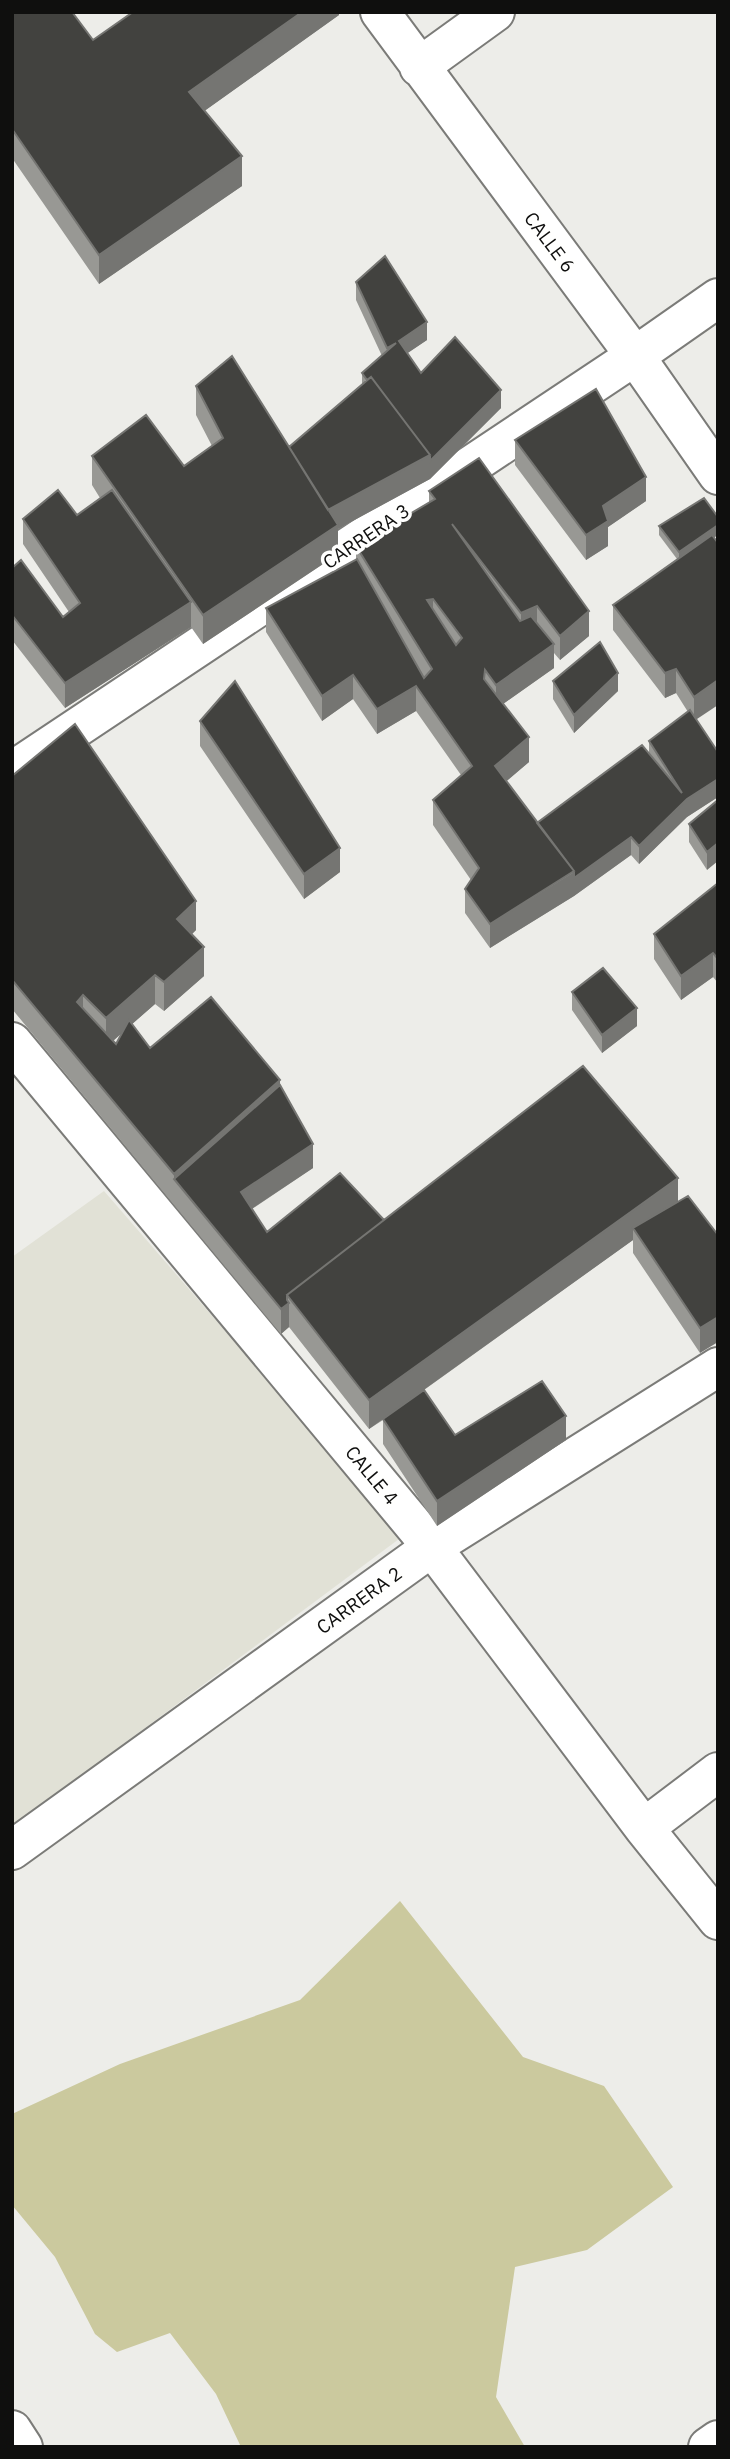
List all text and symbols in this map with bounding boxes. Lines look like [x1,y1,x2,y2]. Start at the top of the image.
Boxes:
street label: CALLE 6 [519,207,581,277]
street label: CARRERA 3 [318,498,414,574]
street label: CALLE 4 [340,1440,404,1510]
street label: CARRERA 2 [312,1561,406,1639]

